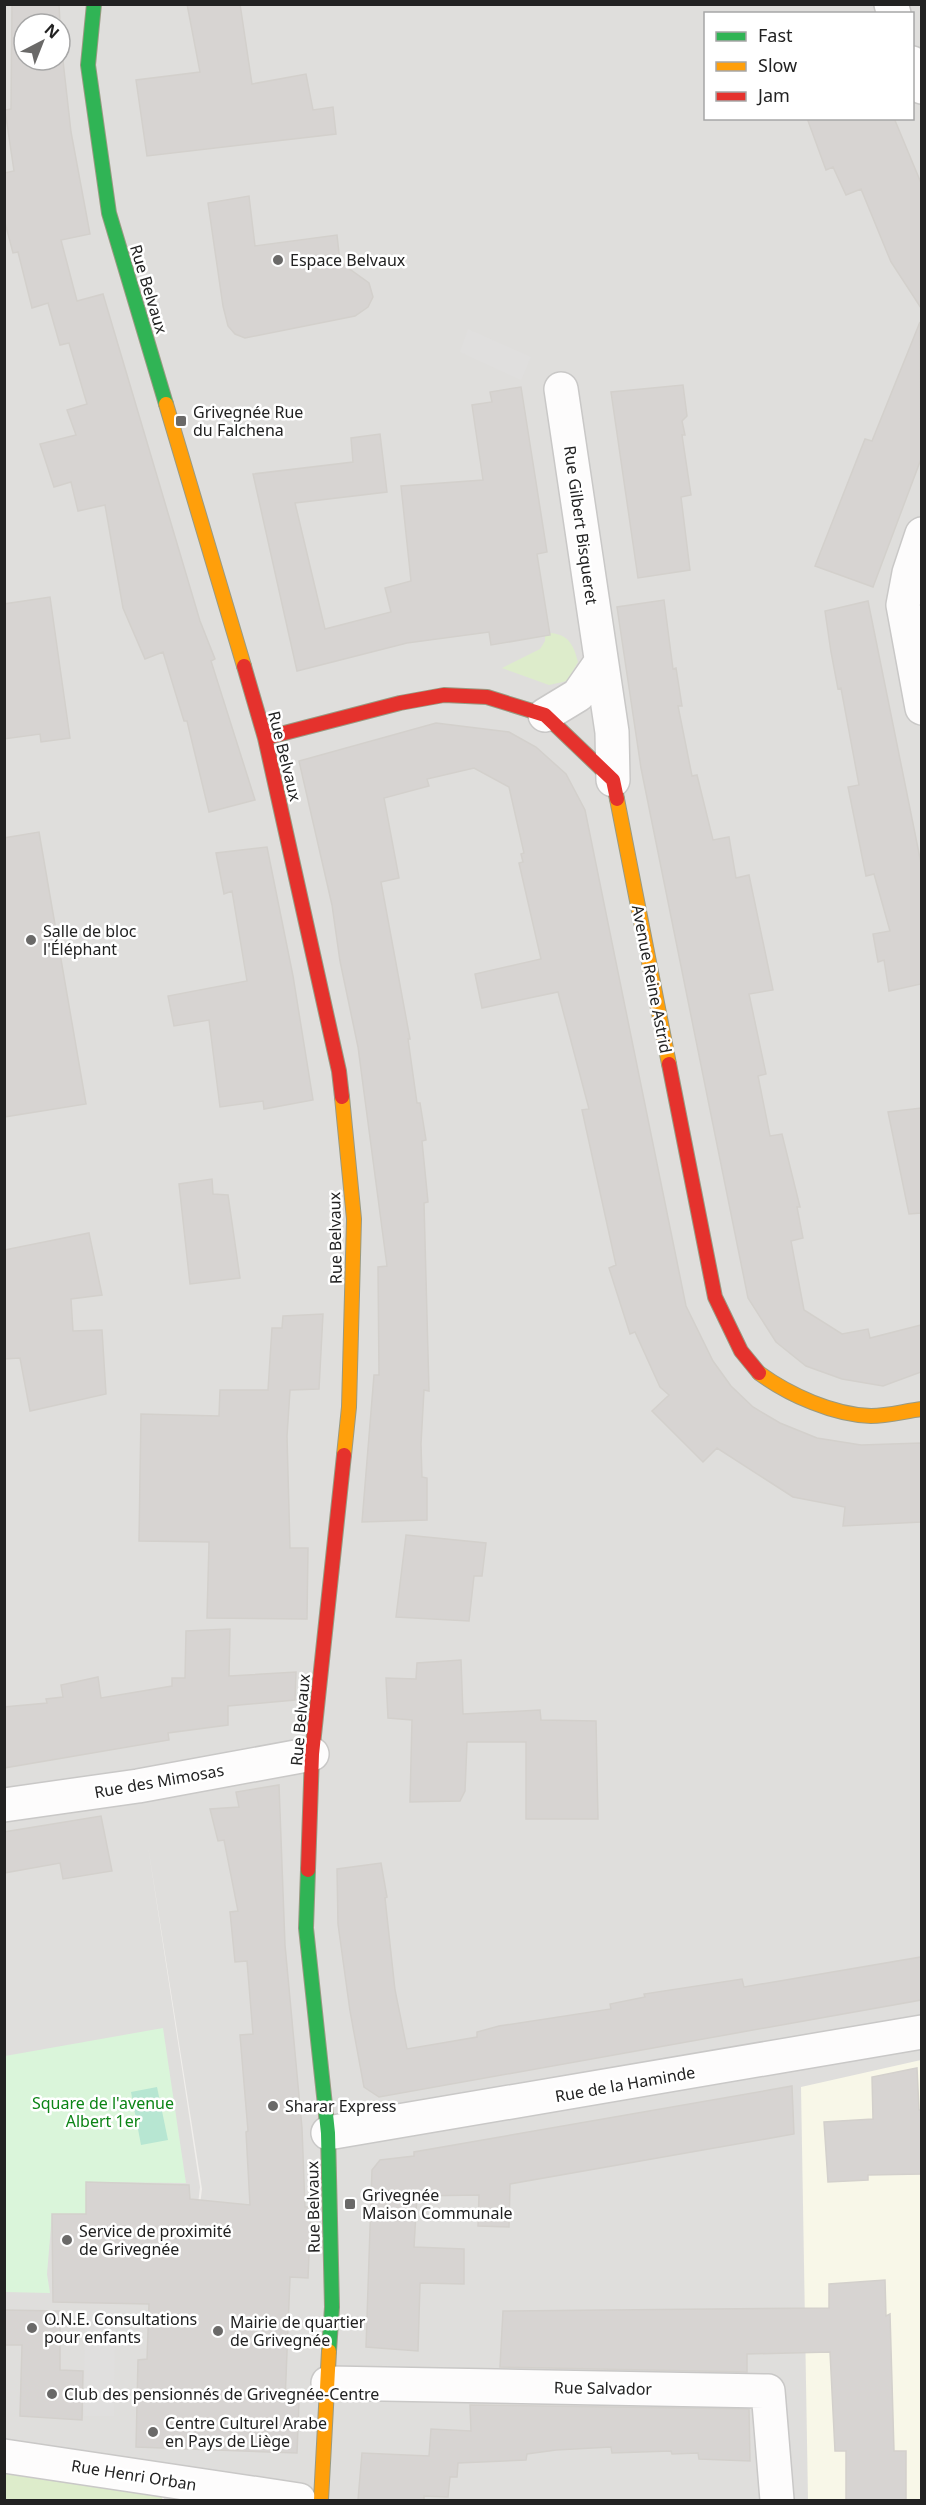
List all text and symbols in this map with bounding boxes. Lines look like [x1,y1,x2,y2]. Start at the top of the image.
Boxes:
north arrow [12,12,72,72]
legend [704,12,914,120]
text: N [40,18,64,43]
text: Fast [758,23,793,47]
text: Slow [758,53,797,77]
text: Jam [756,83,790,107]
street label: Rue Belvaux [125,242,173,337]
place label: Espace Belvaux [290,249,406,271]
marker: Espace Belvaux [271,253,285,267]
place label: Grivegnée Rue du Falchena [193,401,303,441]
marker: Grivegnée Rue du Falchena [174,414,188,428]
street label: Rue Gilbert Bisqueret [559,444,603,606]
street label: Rue Belvaux [263,709,307,804]
street label: Avenue Reine Astrid [627,903,677,1055]
place label: Salle de bloc l'Éléphant [43,920,137,960]
marker: Salle de bloc l'Éléphant [24,933,38,947]
street label: Rue Belvaux [323,1191,347,1284]
street label: Rue Belvaux [285,1673,315,1767]
street label: Rue des Mimosas [92,1759,226,1803]
street label: Rue de la Haminde [553,2061,697,2107]
park label: Square de l'avenue Albert 1er [32,2092,174,2132]
place label: Sharar Express [285,2095,397,2117]
marker: Sharar Express [266,2099,280,2113]
street label: Rue Belvaux [301,2160,325,2253]
place label: Grivegnée Maison Communale [362,2184,513,2224]
marker: Grivegnée Maison Communale [343,2197,357,2211]
place label: Service de proximité de Grivegnée [79,2220,232,2260]
marker: Service de proximité de Grivegnée [60,2233,74,2247]
place label: O.N.E. Consultations pour enfants [44,2308,197,2348]
place label: Mairie de quartier de Grivegnée [230,2311,366,2351]
marker: O.N.E. Consultations pour enfants [25,2321,39,2335]
marker: Mairie de quartier de Grivegnée [211,2324,225,2338]
street label: Rue Salvador [554,2376,653,2400]
place label: Club des pensionnés de Grivegnée-Centre [64,2383,379,2405]
marker: Club des pensionnés de Grivegnée-Centre [45,2387,59,2401]
place label: Centre Culturel Arabe en Pays de Liège [165,2412,327,2452]
marker: Centre Culturel Arabe en Pays de Liège [146,2425,160,2439]
street label: Rue Henri Orban [70,2454,198,2496]

